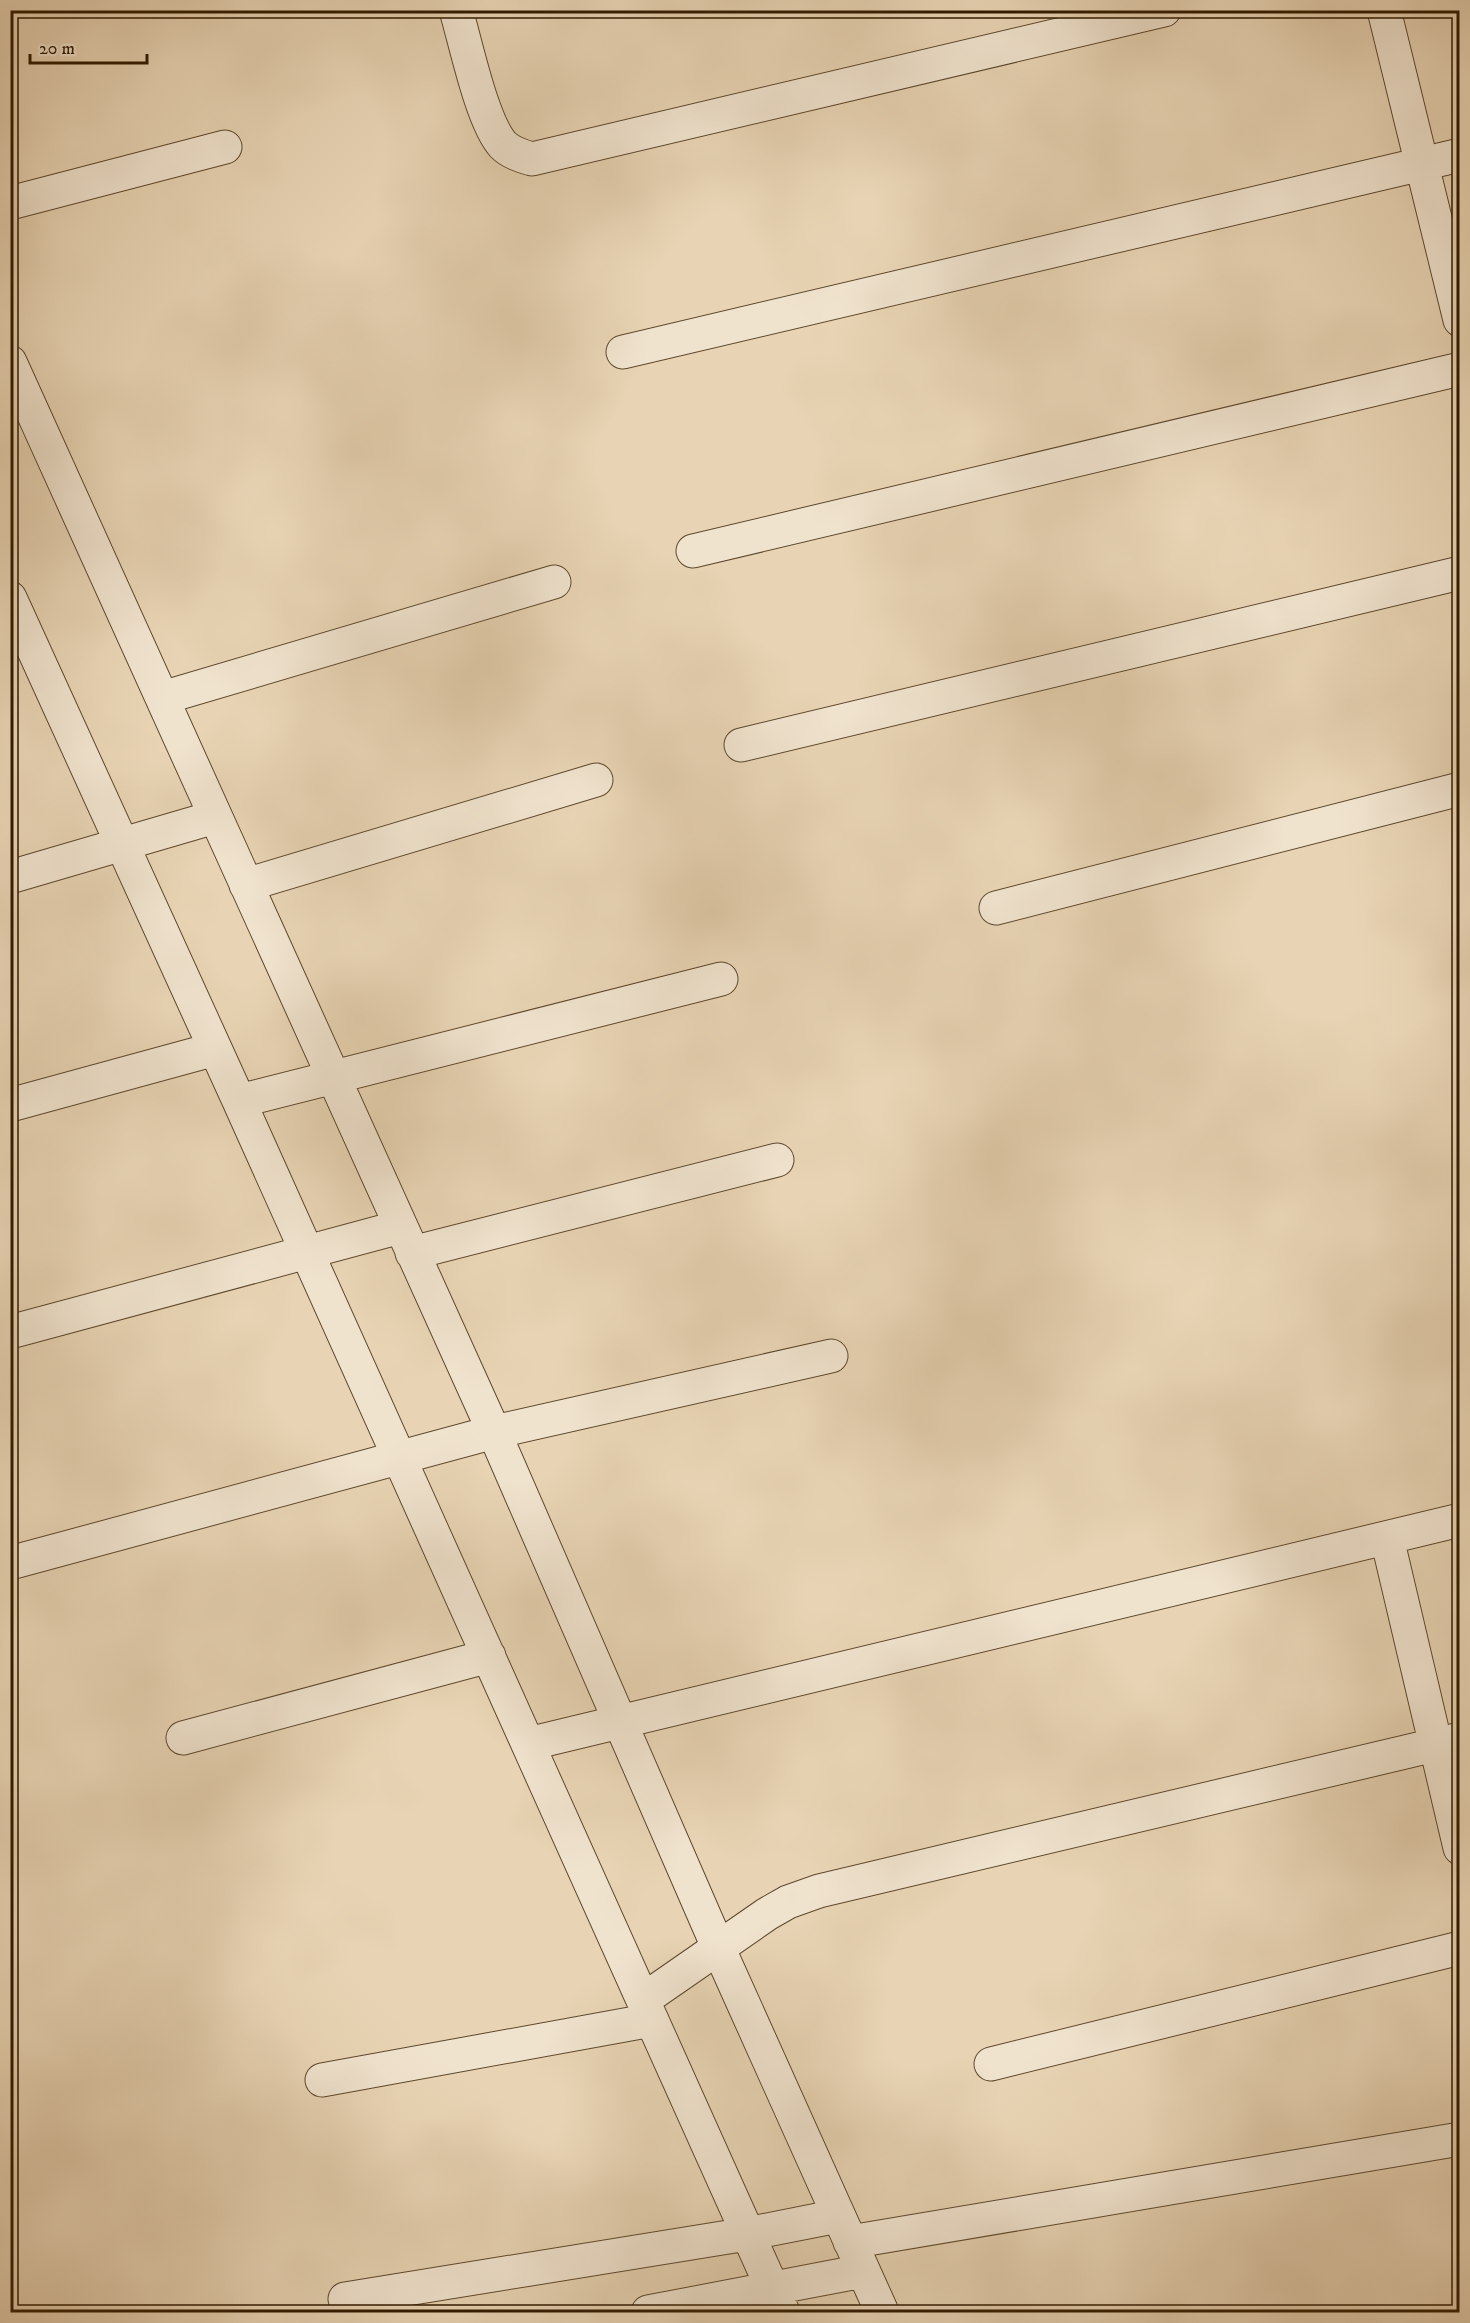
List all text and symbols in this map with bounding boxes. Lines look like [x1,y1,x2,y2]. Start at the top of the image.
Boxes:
scale bar [30,27,147,65]
text: 20 m [39,38,75,60]

